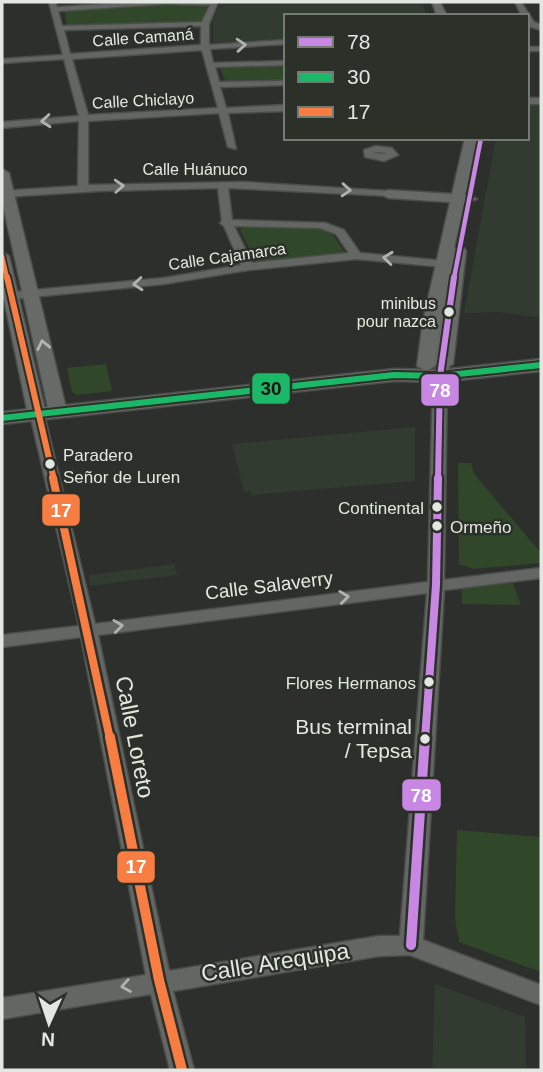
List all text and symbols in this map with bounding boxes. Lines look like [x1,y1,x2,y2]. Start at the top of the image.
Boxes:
legend [284,14,529,140]
street label: Calle Camaná [92,25,194,50]
text: 78 [347,30,370,53]
one-way arrow [236,37,247,52]
text: 30 [347,65,370,88]
street label: Calle Chiclayo [92,89,195,112]
text: 17 [347,100,370,123]
one-way arrow [41,113,52,128]
street label: Calle Huánuco [143,161,248,178]
one-way arrow [113,178,124,193]
one-way arrow [341,182,352,197]
street label: Calle Cajamarca [167,240,287,273]
one-way arrow [382,250,394,265]
one-way arrow [132,276,144,291]
place label: minibus pour nazca [357,295,436,330]
marker: minibus pour nazca [442,305,456,319]
one-way arrow [36,339,51,351]
line badge: 30 [251,372,291,405]
line badge: 78 [420,373,460,407]
text: 30 [260,378,282,399]
text: 78 [429,380,451,401]
place label: Paradero Señor de Luren [63,446,180,487]
marker: Paradero Señor de Luren [43,457,57,471]
line badge: 17 [41,493,81,527]
place label: Continental [338,499,424,518]
text: 17 [50,500,72,521]
marker: Continental [430,500,444,514]
place label: Ormeño [450,518,511,537]
marker: Ormeño [430,519,444,533]
street label: Calle Salaverry [204,567,335,604]
one-way arrow [338,589,349,604]
one-way arrow [112,618,124,633]
street label: Calle Loreto [110,674,160,800]
place label: Flores Hermanos [286,674,416,693]
marker: Flores Hermanos [422,675,436,689]
place label: Bus terminal / Tepsa [295,715,412,762]
marker: Bus terminal / Tepsa [418,732,432,746]
line badge: 78 [401,778,442,812]
text: 78 [410,785,432,806]
line badge: 17 [116,850,156,884]
text: 17 [125,856,147,877]
street label: Calle Arequipa [199,937,351,987]
one-way arrow [120,978,132,993]
north arrow [14,988,84,1058]
text: N [41,1029,56,1050]

